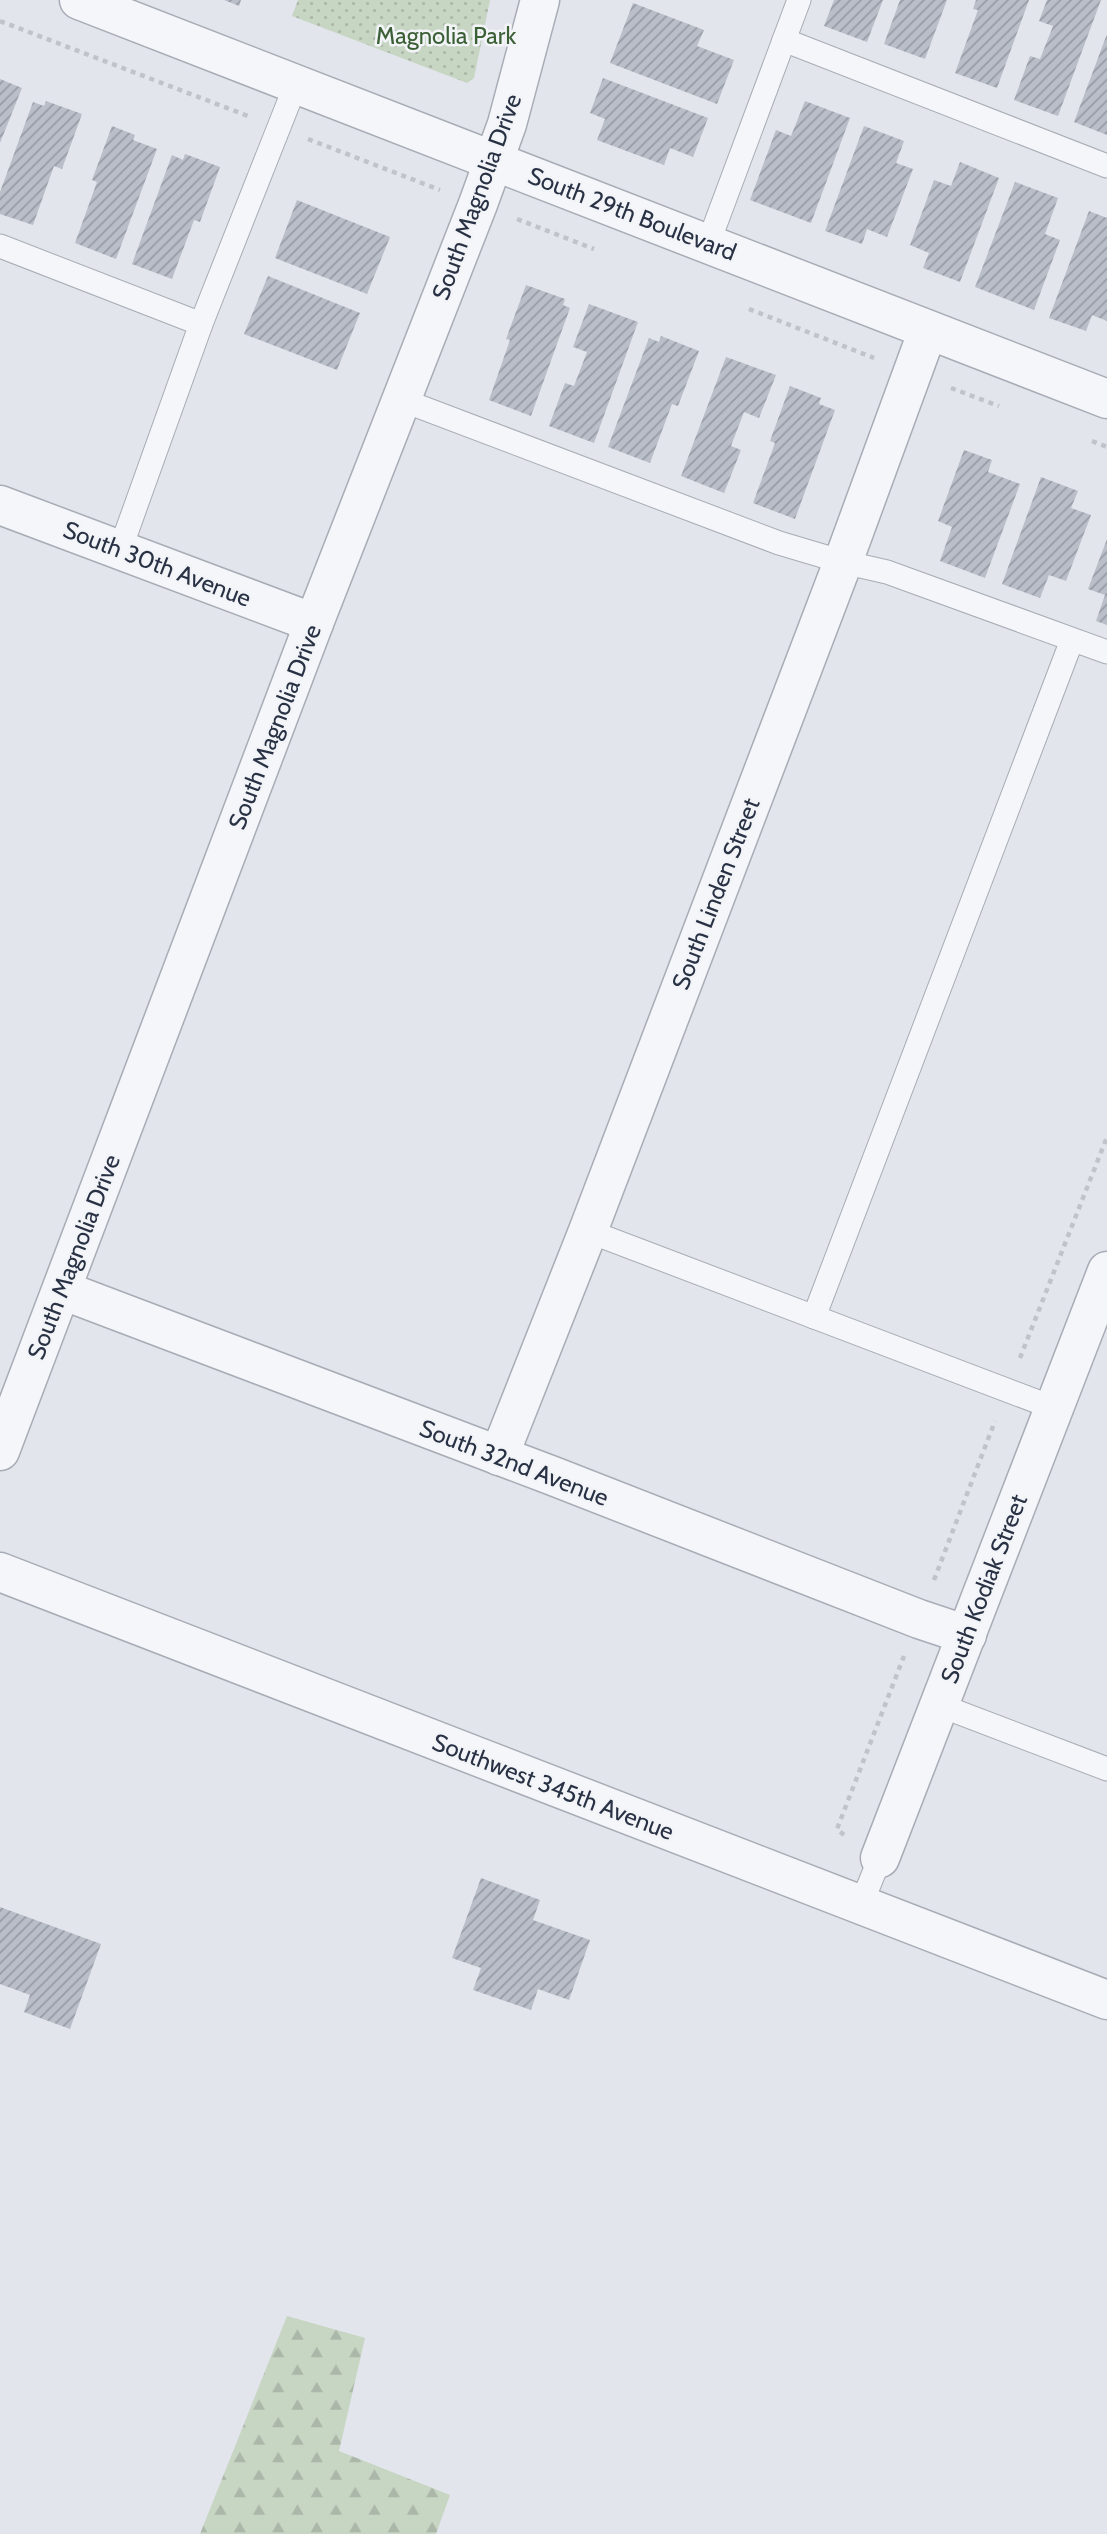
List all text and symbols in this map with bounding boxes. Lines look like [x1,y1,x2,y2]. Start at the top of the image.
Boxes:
park label: Magnolia Park [376,21,516,50]
street label: South Magnolia Drive [426,90,527,304]
street label: South 29th Boulevard [524,160,740,267]
street label: South 30th Avenue [59,514,255,613]
street label: South Magnolia Drive [222,620,327,833]
street label: South Linden Street [666,794,765,994]
street label: South Magnolia Drive [21,1150,126,1363]
street label: South 32nd Avenue [416,1413,613,1512]
street label: South Kodiak Street [934,1490,1033,1687]
street label: Southwest 345th Avenue [428,1727,678,1846]

